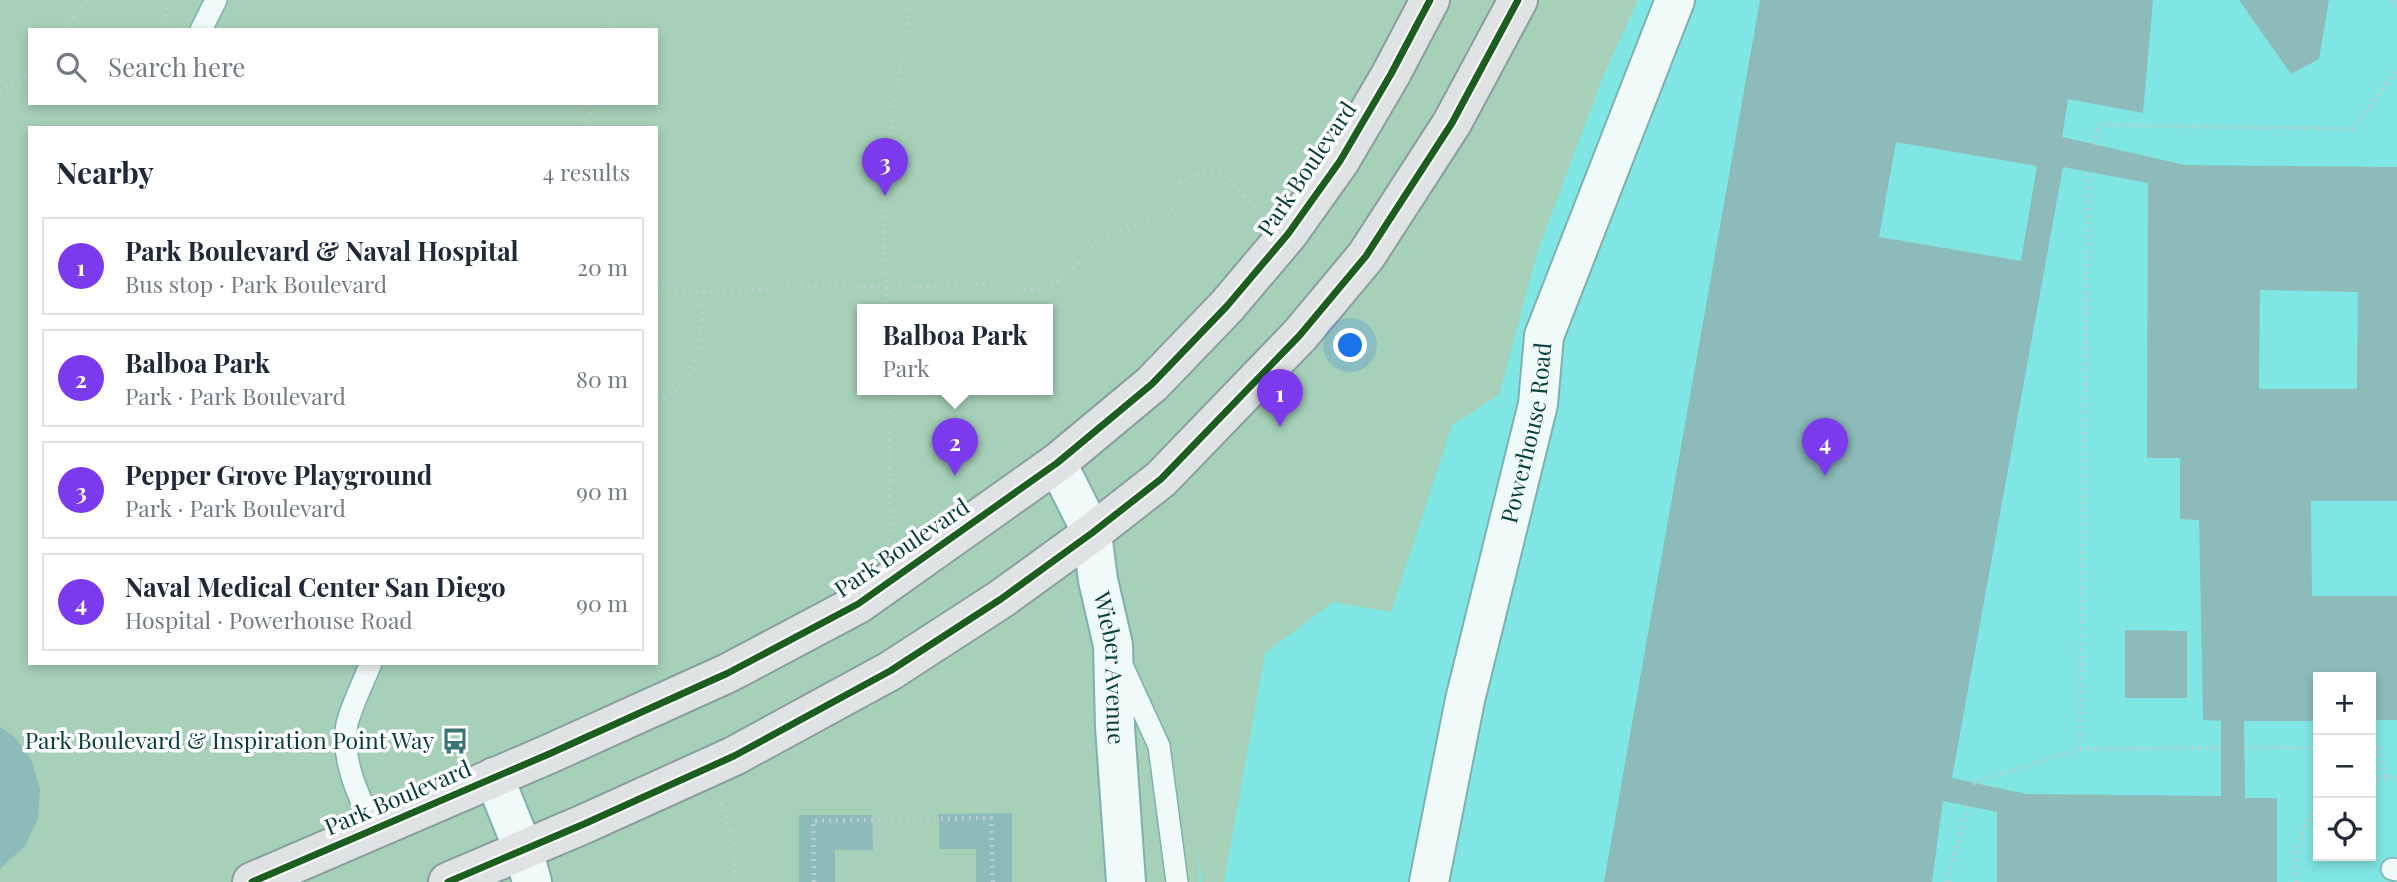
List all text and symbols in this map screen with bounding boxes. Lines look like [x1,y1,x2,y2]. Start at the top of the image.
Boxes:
search box [28,28,658,105]
icon: search [52,48,90,86]
text: Search here [108,49,245,84]
street label: Park Boulevard [1249,95,1362,242]
pin: 3 [862,138,908,196]
text: Nearby [56,152,154,192]
text: 4 results [543,156,630,187]
text: Park Boulevard & Naval Hospital [125,233,519,268]
text: 1 [77,251,85,282]
text: 20 m [577,251,628,282]
text: Bus stop · Park Boulevard [125,268,387,299]
popup [857,304,1053,395]
text: Balboa Park [883,317,1027,352]
your location [1333,328,1367,362]
street label: Powerhouse Road [1492,341,1557,526]
text: Balboa Park [125,345,270,380]
text: Park [883,352,930,383]
text: 2 [75,363,87,394]
text: 80 m [576,363,628,394]
pin: 1 [1257,369,1303,427]
text: Park · Park Boulevard [125,380,346,411]
pin: 2 [932,418,978,476]
pin: 4 [1802,418,1848,476]
text: Pepper Grove Playground [125,457,432,492]
text: 3 [75,475,87,506]
text: 90 m [576,475,628,506]
street label: Park Boulevard [828,490,975,603]
text: Park · Park Boulevard [125,492,346,523]
text: Naval Medical Center San Diego [125,569,506,604]
text: 4 [75,587,87,618]
text: 90 m [576,587,628,618]
street label: Wieber Avenue [1087,587,1133,746]
text: Hospital · Powerhouse Road [125,604,413,635]
map controls [2313,672,2376,861]
button: + [2313,672,2376,735]
place label: Park Boulevard & Inspiration Point Way [25,724,434,755]
bus stop icon: Park Boulevard & Inspiration Point Way [440,726,470,756]
button: − [2313,735,2376,798]
street label: Park Boulevard [319,752,476,841]
button: locate [2313,798,2376,861]

